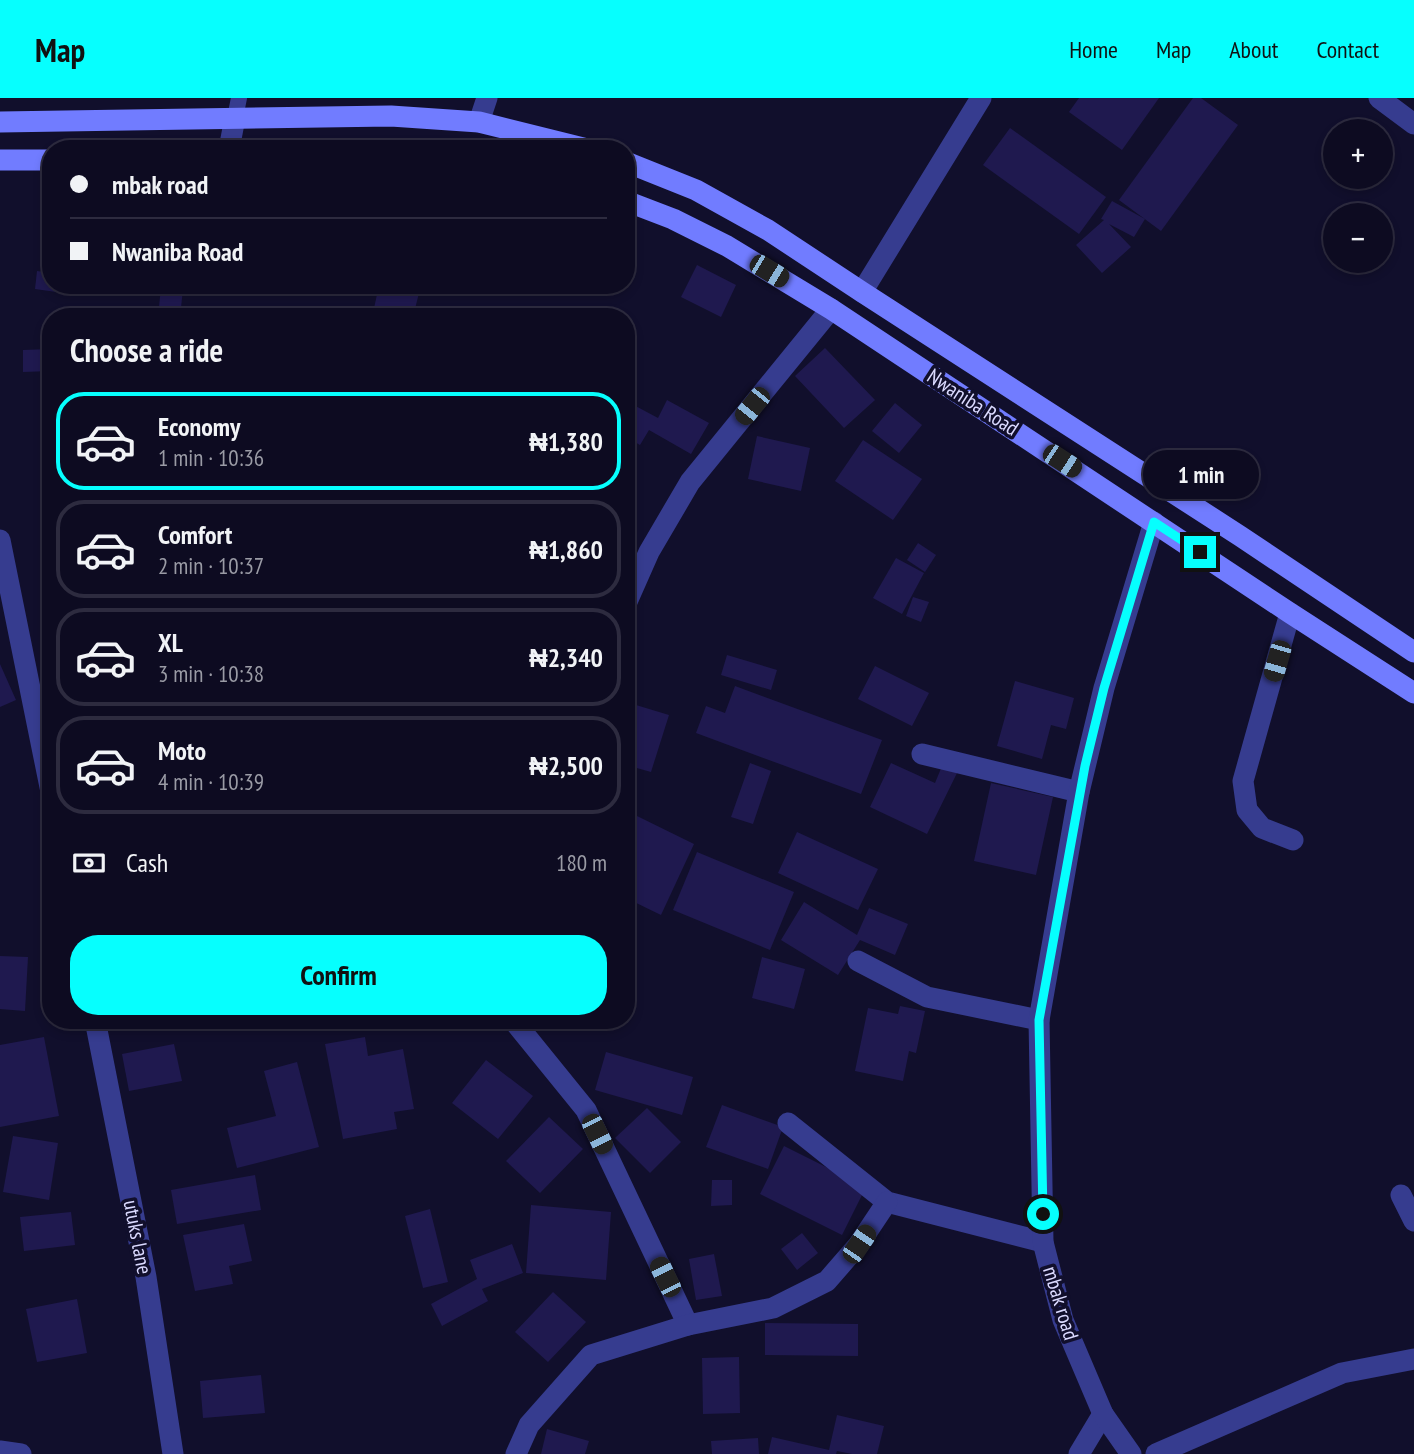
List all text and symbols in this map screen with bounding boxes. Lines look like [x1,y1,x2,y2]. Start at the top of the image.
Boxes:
text: Map [35,28,85,71]
text: Home [1069,34,1118,65]
text: Map [1156,34,1191,65]
text: About [1229,34,1278,65]
text: Contact [1316,34,1379,65]
map controls [1323,119,1393,273]
button: + [1323,119,1393,189]
text: mbak road [112,168,208,201]
button: − [1323,203,1393,273]
text: Nwaniba Road [112,235,243,268]
car [746,251,793,291]
text: Choose a ride [70,329,223,371]
street label: Nwaniba Road [922,362,1024,442]
car [731,383,774,429]
icon: car [74,410,137,473]
text: Economy [158,410,240,443]
text: ₦1,380 [529,425,603,458]
car [1039,441,1086,481]
text: 1 min · 10:36 [158,443,264,472]
callout: 1 min [1142,450,1258,500]
text: 1 min [1178,460,1224,489]
icon: car [74,518,137,581]
text: Comfort [158,518,232,551]
text: ₦1,860 [529,533,603,566]
route end [1184,536,1216,568]
text: 2 min · 10:37 [158,551,264,580]
icon: car [74,626,137,689]
text: XL [158,626,183,659]
car [1262,638,1293,684]
text: ₦2,340 [529,641,603,674]
text: 3 min · 10:38 [158,659,264,688]
icon: car [74,734,137,797]
text: Moto [158,734,206,767]
text: ₦2,500 [529,749,603,782]
text: 4 min · 10:39 [158,767,264,796]
icon: cash [70,844,108,882]
text: Cash [126,846,168,879]
text: 180 m [556,848,607,877]
button: Confirm [70,935,607,1015]
car [579,1111,616,1157]
street label: utuks lane [118,1198,158,1276]
route start [1027,1198,1059,1230]
car [839,1221,880,1267]
car [647,1254,684,1300]
street label: mbak road [1037,1263,1085,1343]

